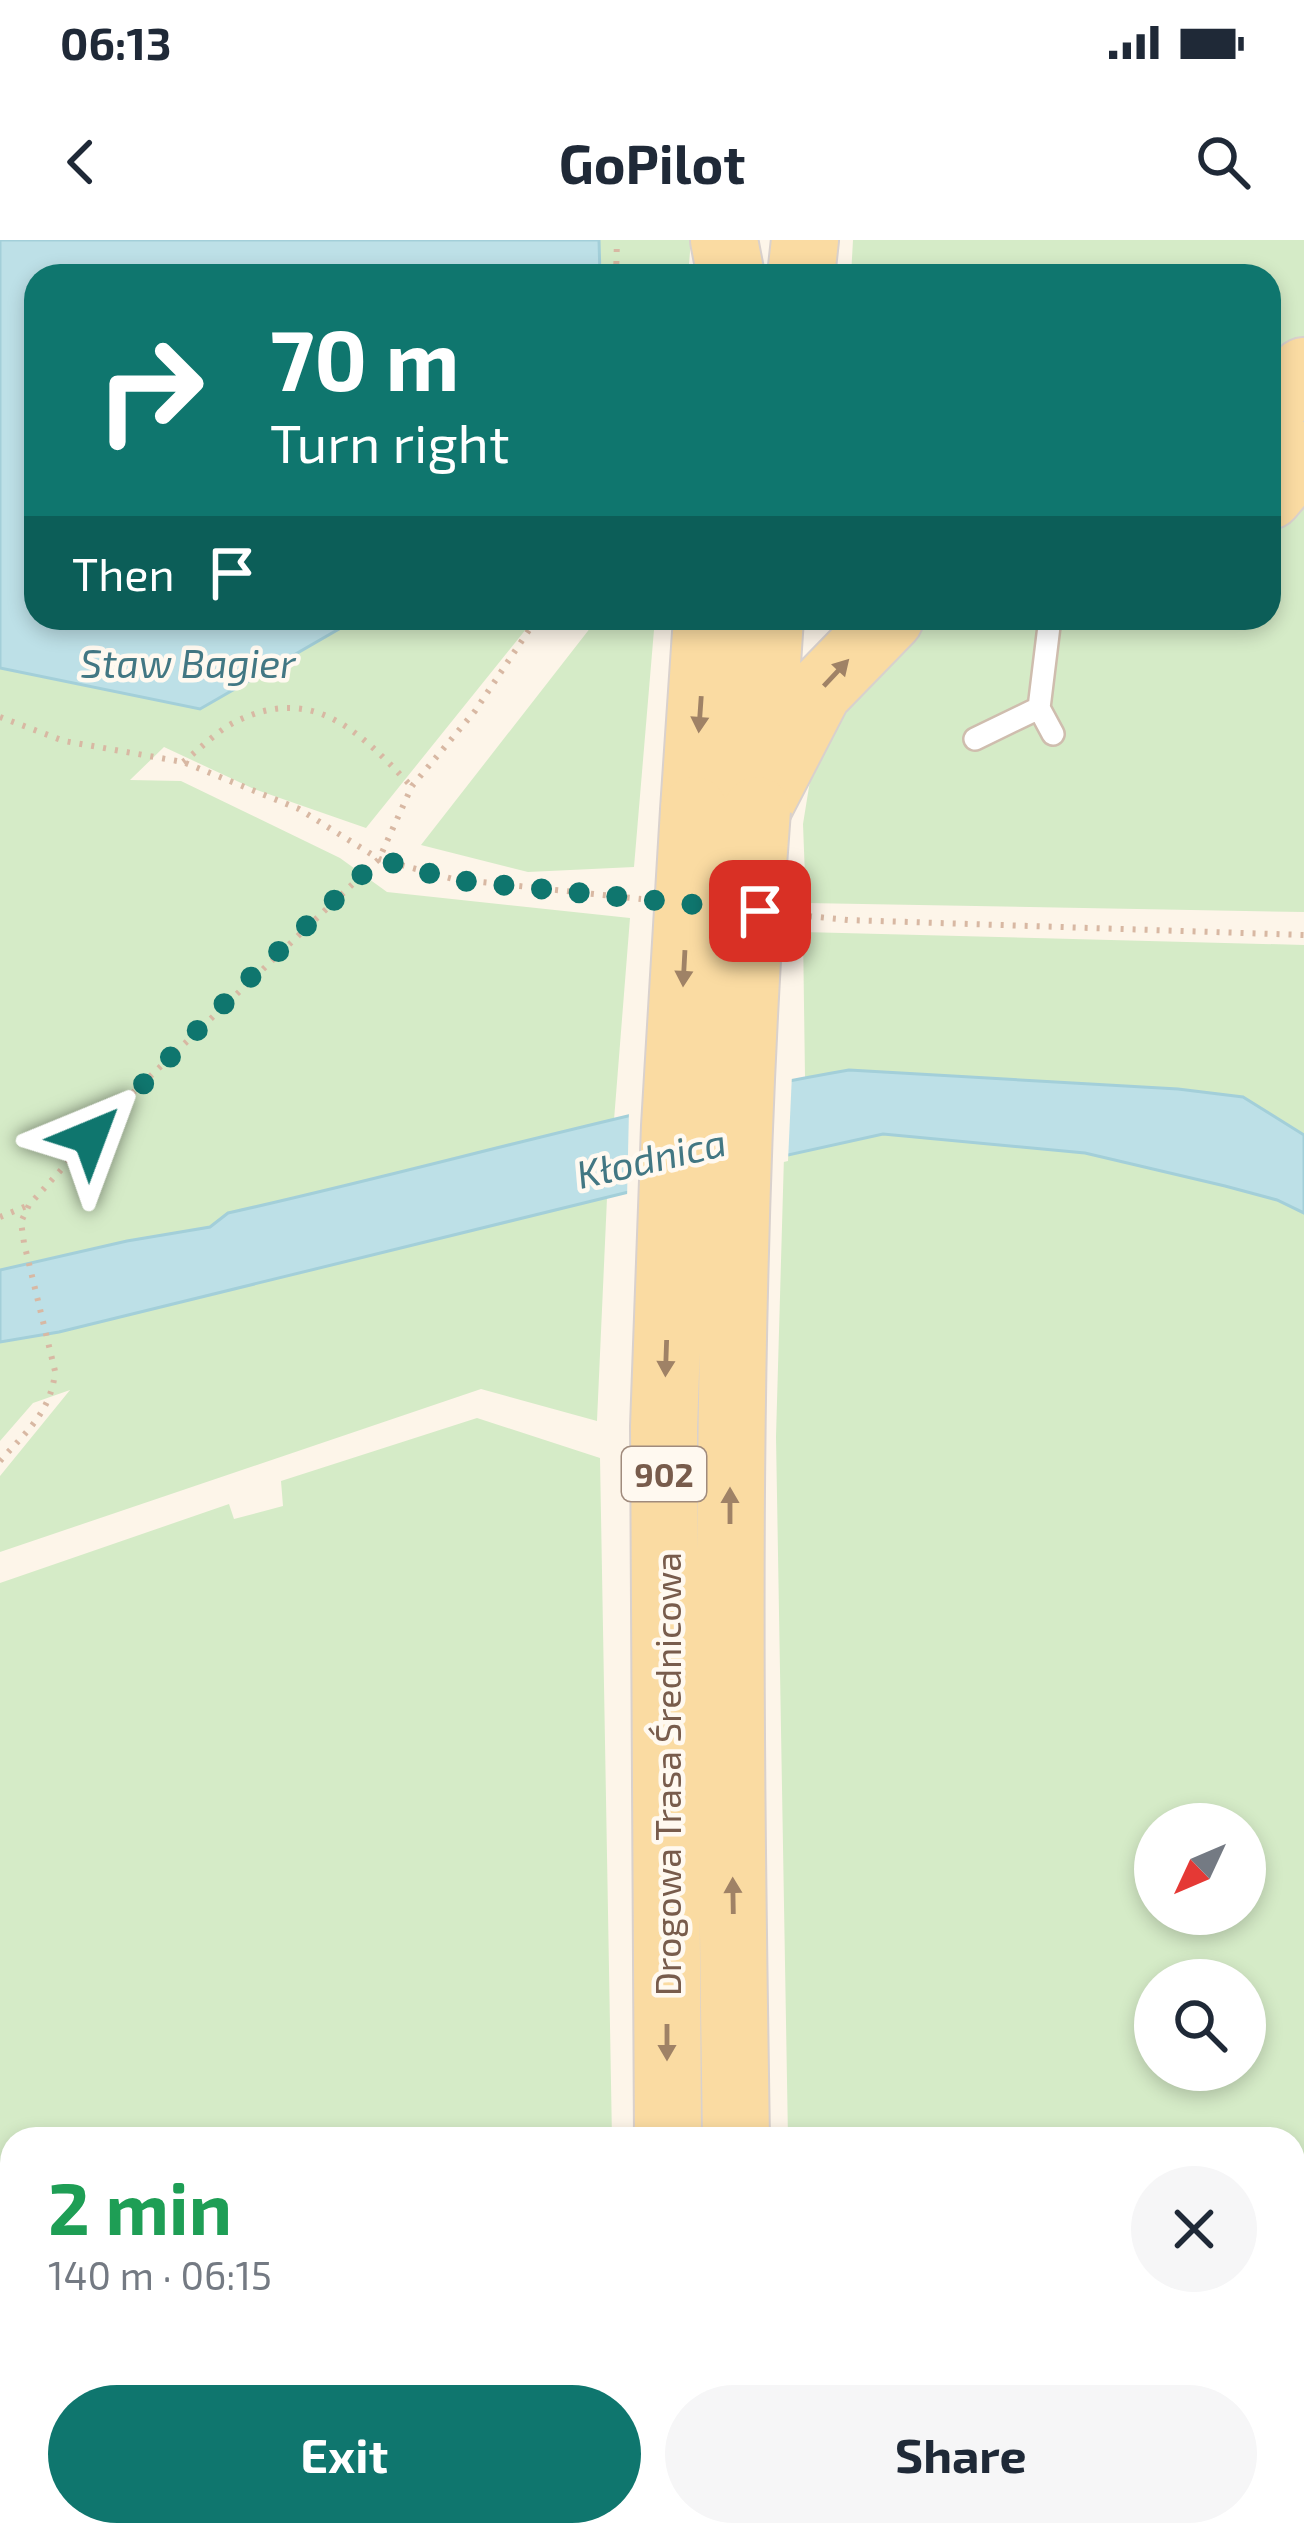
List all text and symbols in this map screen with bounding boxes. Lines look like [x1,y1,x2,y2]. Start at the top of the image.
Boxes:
text: 06:13 [60,15,171,69]
icon: back [48,129,114,195]
icon: search [1190,129,1256,195]
text: GoPilot [559,130,745,195]
text: 70 m [270,307,460,408]
icon: right [72,312,228,468]
text: Turn right [270,409,510,474]
icon: arrive [199,540,265,606]
text: Then [72,546,175,600]
water label: Staw Bagier [80,639,297,686]
one-way arrow [821,659,849,688]
one-way arrow [690,696,709,734]
pin [709,860,811,962]
icon: arrive [727,878,793,944]
one-way arrow [674,950,693,988]
position arrow [27,1074,153,1200]
water label: Kłodnica [572,1117,730,1197]
one-way arrow [656,1340,675,1378]
road number: 902 [622,1447,706,1501]
one-way arrow [720,1486,740,1524]
street label: Drogowa Trasa Średnicowa [645,1552,688,1996]
north arrow [1134,1803,1266,1935]
map controls [1134,1803,1266,2091]
one-way arrow [723,1876,742,1914]
button: search [1134,1959,1266,2091]
one-way arrow [657,2024,677,2062]
text: 2 min [48,2163,232,2249]
button: close [1131,2166,1257,2292]
text: 140 m · 06:15 [48,2251,272,2298]
button: Exit [48,2385,641,2523]
button: Share [665,2385,1257,2523]

